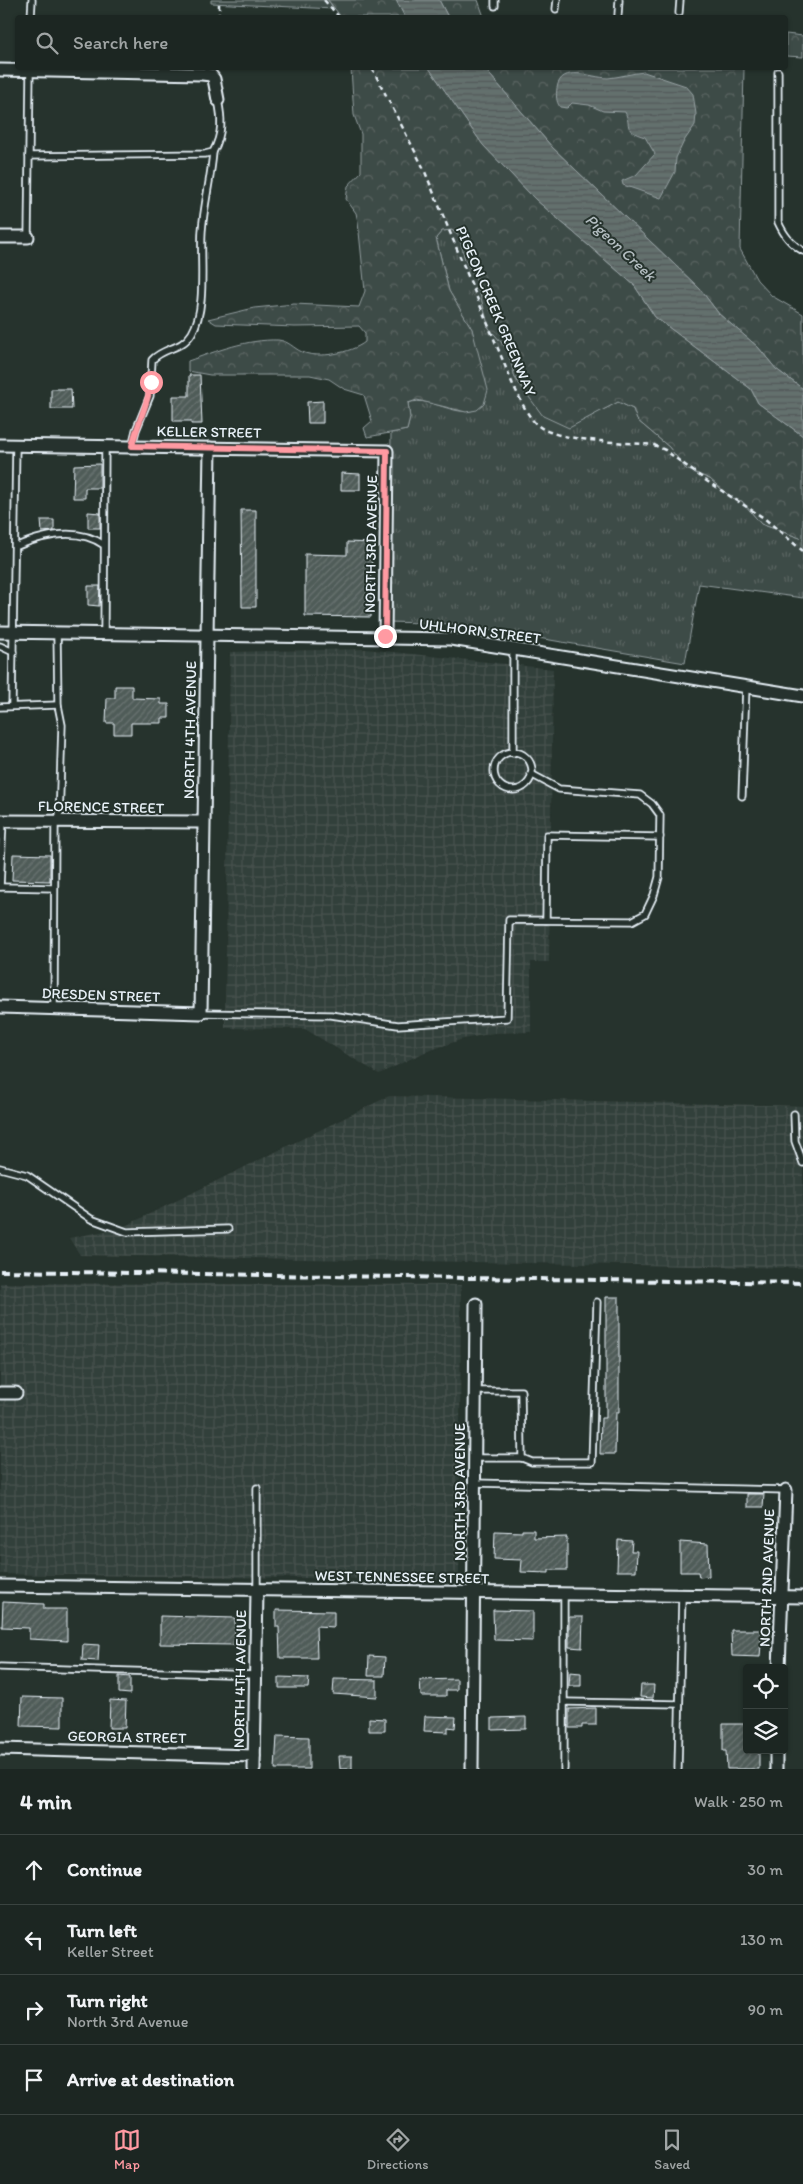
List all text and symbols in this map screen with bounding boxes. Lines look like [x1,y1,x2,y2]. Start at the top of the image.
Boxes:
search box [15,15,788,70]
icon: search [33,29,61,57]
text: Search here [73,31,168,54]
water label: Pigeon Creek [581,210,660,285]
street label: PIGEON CREEK GREENWAY [452,223,540,399]
route start [140,371,163,394]
street label: KELLER STREET [156,422,262,442]
street label: NORTH 3RD AVENUE [361,475,381,613]
street label: UHLHORN STREET [418,615,543,647]
route end [374,625,397,648]
street label: NORTH 4TH AVENUE [180,661,200,799]
street label: FLORENCE STREET [38,797,165,817]
street label: DRESDEN STREET [41,984,161,1006]
street label: NORTH 3RD AVENUE [451,1423,469,1561]
street label: NORTH 2ND AVENUE [756,1509,778,1647]
street label: WEST TENNESSEE STREET [314,1566,490,1588]
street label: NORTH 4TH AVENUE [230,1610,250,1748]
map controls [743,1664,788,1754]
button: locate [743,1664,788,1709]
button: layers [743,1709,788,1754]
street label: GEORGIA STREET [67,1727,187,1747]
text: 4 min [20,1789,72,1814]
text: Walk · 250 m [694,1792,783,1811]
icon: ahead [20,1856,48,1884]
text: Continue [67,1858,142,1881]
text: 30 m [747,1860,783,1879]
text: Turn left [67,1919,137,1942]
icon: left [20,1926,48,1954]
text: 130 m [740,1930,783,1949]
text: Keller Street [67,1942,154,1961]
text: Turn right [67,1989,148,2012]
icon: right [20,1996,48,2024]
text: 90 m [748,2000,783,2019]
text: North 3rd Avenue [67,2012,188,2031]
icon: arrive [20,2066,48,2094]
text: Arrive at destination [67,2068,234,2091]
tab: Map [113,2126,141,2173]
tab: Directions [367,2126,428,2173]
tab: Saved [654,2126,690,2173]

